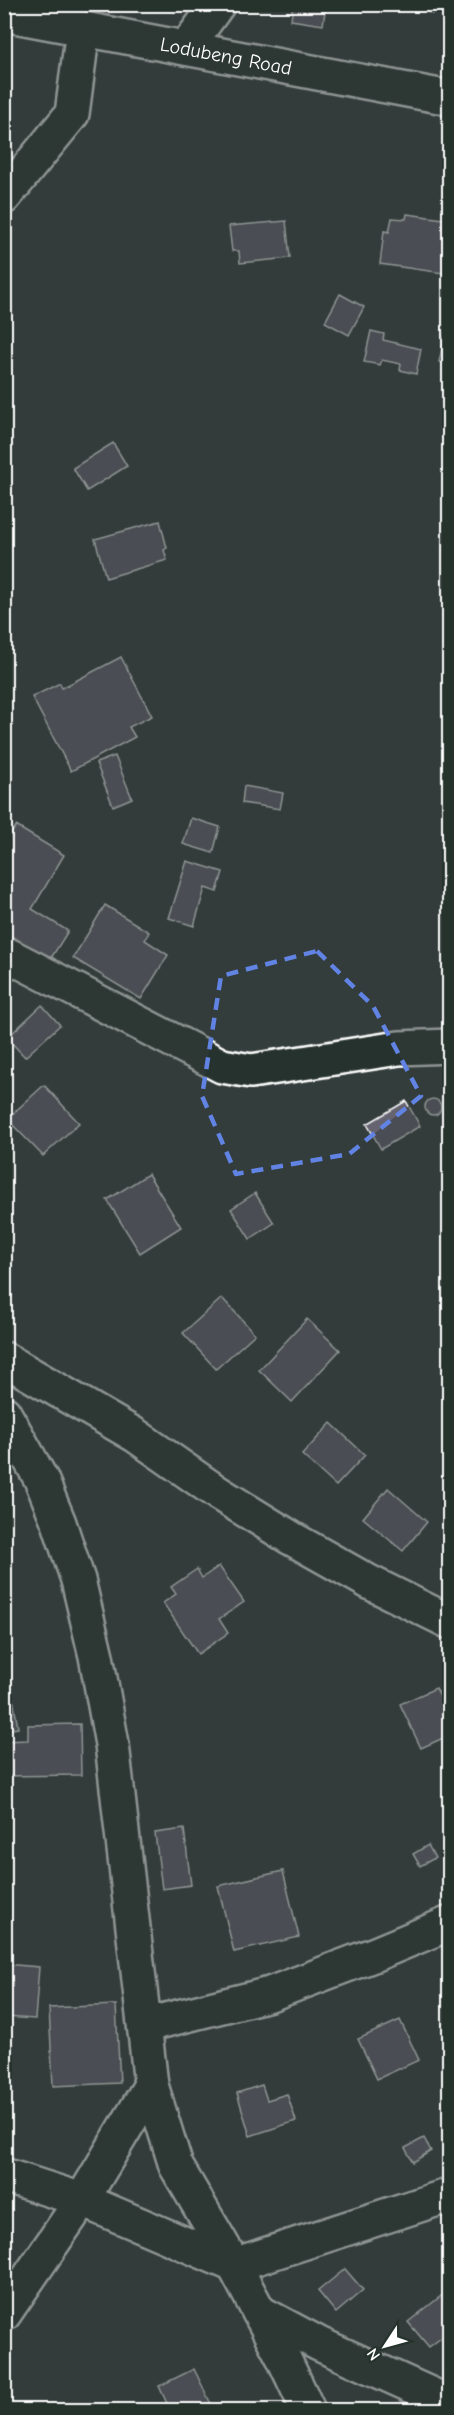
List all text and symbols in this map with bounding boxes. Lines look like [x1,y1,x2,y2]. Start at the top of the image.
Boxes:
street label: Lodubeng Road [158,32,294,79]
north arrow [355,2316,415,2376]
text: N [363,2345,384,2364]

